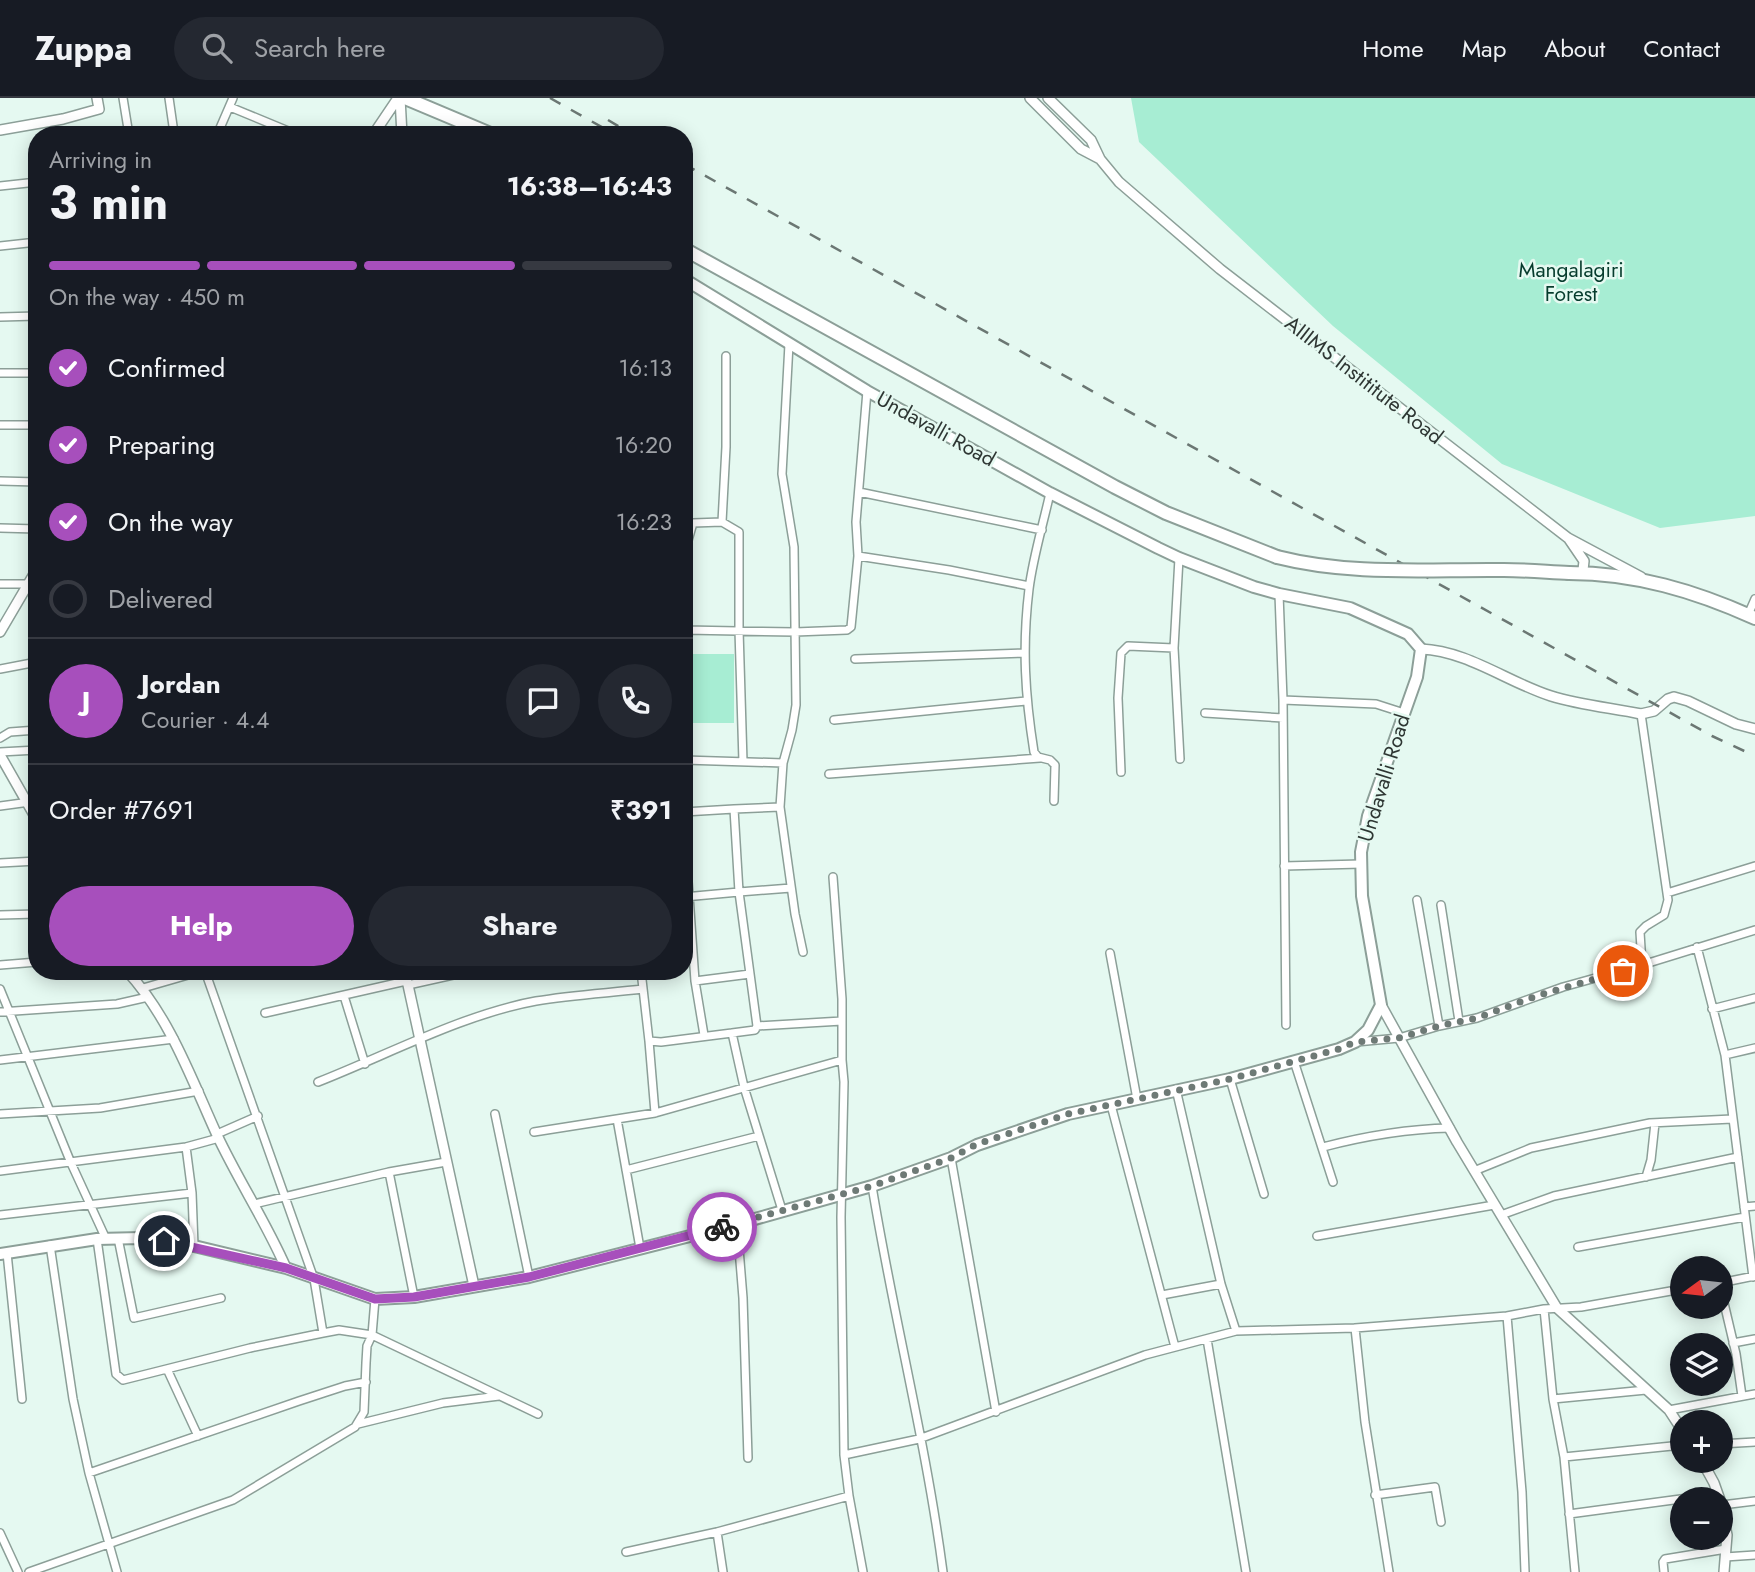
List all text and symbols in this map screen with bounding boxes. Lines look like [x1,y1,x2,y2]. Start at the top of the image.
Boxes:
search box [174,17,664,80]
text: Zuppa [35,25,132,72]
icon: search [198,29,236,67]
text: Search here [254,29,385,67]
text: Home [1362,31,1424,66]
text: Map [1462,31,1506,66]
text: About [1544,31,1605,66]
text: Contact [1643,31,1720,66]
text: Arriving in [49,143,152,177]
text: 16:38–16:43 [507,167,672,205]
text: 3 min [49,170,168,236]
park label: Mangalagiri Forest [1518,255,1624,309]
text: On the way · 450 m [49,280,245,314]
street label: AIIIMS Instititute Road [1279,309,1449,451]
icon: check [49,349,87,387]
text: Confirmed [108,349,225,387]
text: 16:13 [619,351,672,385]
street label: Undavalli Road [871,384,1001,474]
icon: check [49,426,87,464]
text: Preparing [108,426,215,464]
text: 16:20 [615,428,672,462]
icon: check [49,503,87,541]
text: On the way [108,503,233,541]
text: 16:23 [616,505,672,539]
text: Delivered [108,580,213,618]
button: chat [506,664,580,738]
button: phone [598,664,672,738]
text: Jordan [141,665,221,703]
text: J [82,682,90,720]
text: Courier · 4.4 [141,703,269,737]
street label: Undavalli Road [1350,710,1418,846]
text: Order #7691 [49,791,194,829]
text: ₹391 [610,791,672,829]
button: Help [49,886,354,966]
button: Share [368,886,672,966]
pin [1593,941,1653,1001]
icon: bag [1604,952,1642,990]
courier [687,1192,757,1262]
icon: bike [703,1208,741,1246]
pin [134,1211,194,1271]
icon: home [145,1222,183,1260]
north arrow [1670,1256,1732,1320]
map controls [1670,1256,1733,1550]
button: layers [1670,1333,1733,1396]
button: + [1670,1410,1733,1473]
button: − [1670,1487,1733,1550]

